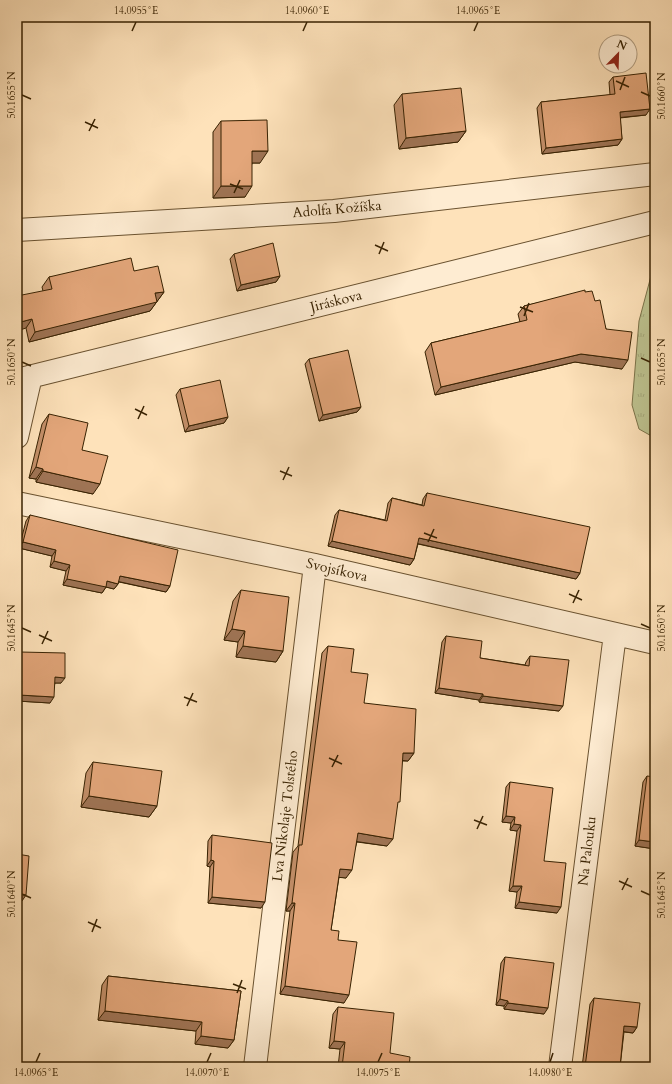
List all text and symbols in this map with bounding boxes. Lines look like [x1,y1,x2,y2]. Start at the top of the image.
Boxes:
text: 14.0955°E [114,4,158,18]
text: 14.0960°E [285,4,329,18]
text: 14.0965°E [456,4,500,18]
north arrow [598,34,638,74]
text: N [614,36,629,54]
text: 50.1655°N [5,71,19,118]
text: 50.1660°N [655,72,669,119]
street label: Adolfa Kožíška [292,196,382,222]
street label: Jiráskova [306,285,364,317]
text: 50.1650°N [5,338,19,385]
text: 50.1655°N [655,338,669,385]
street label: Svojsíkova [304,554,370,586]
text: 50.1645°N [5,604,19,651]
text: 50.1650°N [655,604,669,651]
street label: Lva Nikolaje Tolstého [268,749,303,883]
street label: Na Palouku [573,815,601,887]
text: 50.1640°N [5,870,19,917]
text: 50.1645°N [655,871,669,918]
text: 14.0965°E [14,1066,58,1080]
text: 14.0970°E [185,1066,229,1080]
text: 14.0975°E [356,1066,400,1080]
text: 14.0980°E [528,1066,572,1080]

